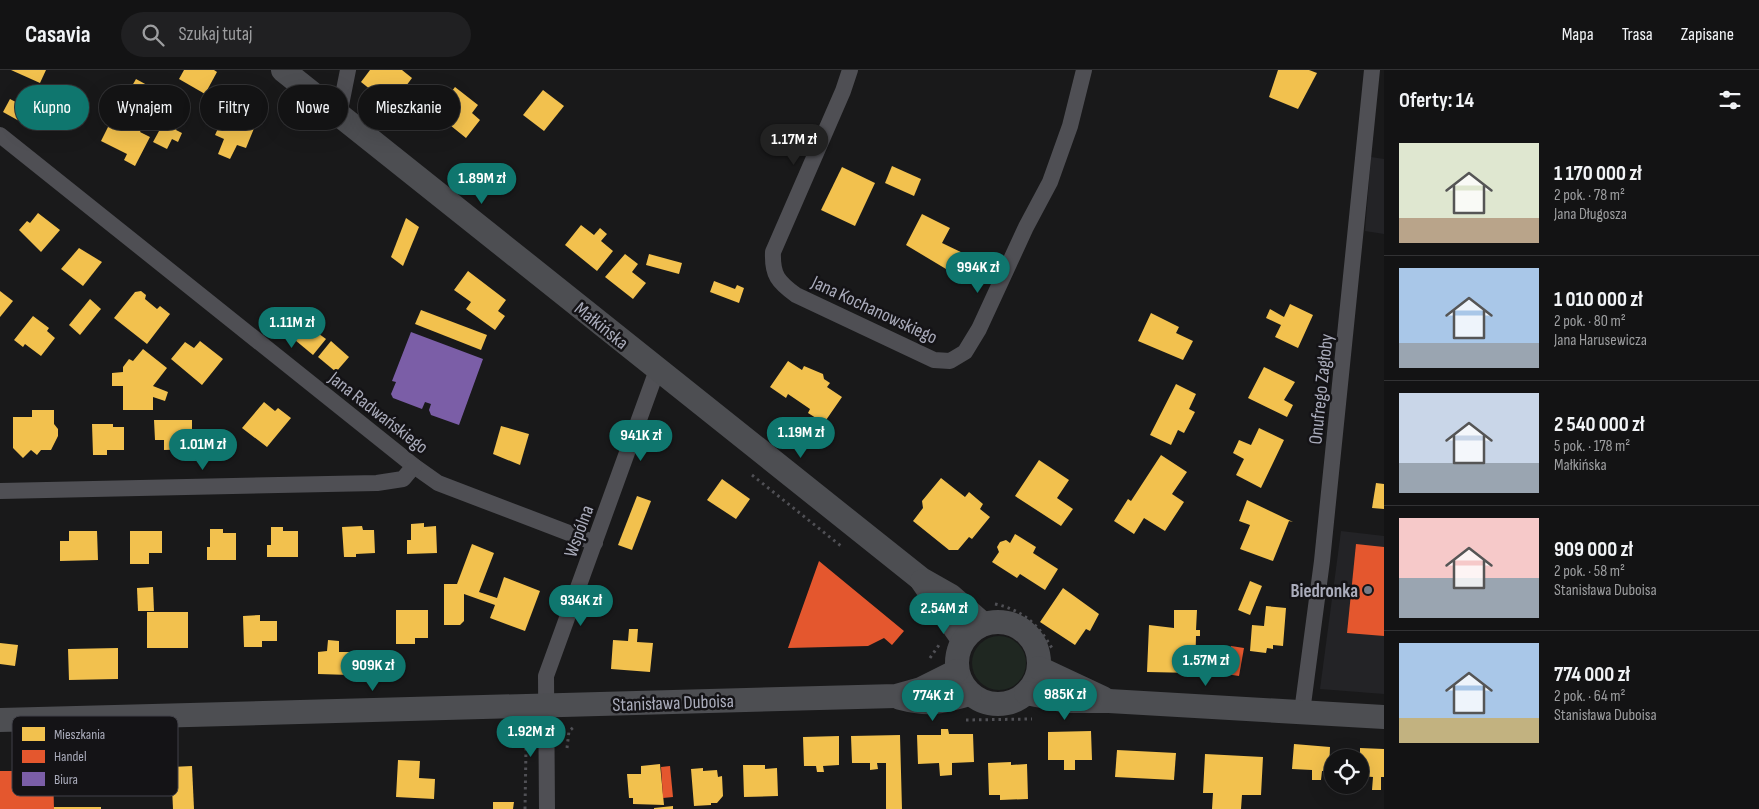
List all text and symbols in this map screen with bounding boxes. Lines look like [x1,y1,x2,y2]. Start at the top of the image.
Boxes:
search box [121,12,471,57]
text: Casavia [25,20,91,49]
icon: search [139,21,167,49]
text: Szukaj tutaj [179,23,252,46]
text: Mapa [1562,24,1594,45]
text: Trasa [1622,24,1653,45]
text: Zapisane [1681,24,1734,45]
chip: Kupno [15,85,89,130]
chip: Wynajem [99,85,190,130]
chip: Filtry [200,85,268,130]
chip: Nowe [278,85,348,130]
chip: Mieszkanie [358,85,460,130]
icon: filters [1716,86,1744,114]
text: Oferty: 14 [1399,88,1474,113]
pin: 1.17M zł [742,124,846,166]
text: 1.17M zł [771,130,817,149]
text: 1 170 000 zł [1554,161,1642,186]
pin: 1.89M zł [430,162,534,205]
icon: home [1439,163,1499,223]
text: 1.89M zł [458,169,506,188]
text: 2 pok. · 78 m² [1554,186,1625,205]
text: Jana Długosza [1554,205,1627,224]
pin: 994K zł [932,252,1024,294]
text: 994K zł [957,258,999,277]
street label: Jana Kochanowskiego [807,271,941,350]
text: 1 010 000 zł [1554,287,1643,312]
icon: home [1439,288,1499,348]
street label: Małkińska [570,298,633,355]
pin: 1.11M zł [240,306,344,349]
text: 2 pok. · 80 m² [1554,312,1626,331]
text: 1.11M zł [269,313,315,332]
text: Jana Harusewicza [1554,331,1647,350]
street label: Onufrego Zagłoby [1304,332,1339,446]
street label: Jana Radwańskiego [323,367,432,459]
text: 2 540 000 zł [1554,412,1644,437]
icon: home [1439,413,1499,473]
pin: 1.19M zł [749,416,853,459]
pin: 941K zł [595,420,687,462]
text: 1.19M zł [778,423,824,442]
text: 941K zł [620,426,662,445]
pin: 1.01M zł [151,428,255,471]
text: 1.01M zł [180,435,226,454]
text: 5 pok. · 178 m² [1554,437,1630,456]
text: Małkińska [1554,456,1607,475]
street label: Wspólna [559,502,599,561]
text: 909 000 zł [1554,537,1633,562]
icon: home [1439,538,1499,598]
text: 2 pok. · 58 m² [1554,562,1625,581]
place label: Biedronka [1291,580,1358,603]
text: Stanisława Duboisa [1554,581,1657,600]
pin: 934K zł [535,584,627,627]
marker: Biedronka [1362,584,1374,596]
text: 934K zł [560,591,602,610]
pin: 2.54M zł [892,592,996,635]
text: 2.54M zł [920,599,968,618]
pin: 1.57M zł [1154,644,1258,687]
pin: 909K zł [327,650,419,692]
text: 1.57M zł [1183,651,1229,670]
text: 909K zł [352,656,394,675]
text: 774 000 zł [1554,662,1630,687]
icon: home [1439,663,1499,723]
pin: 985K zł [1019,678,1111,721]
pin: 774K zł [887,680,979,722]
text: 985K zł [1044,685,1086,704]
text: 774K zł [913,686,953,705]
text: 2 pok. · 64 m² [1554,687,1626,706]
street label: Stanisława Duboisa [612,690,734,717]
text: Stanisława Duboisa [1554,706,1657,725]
legend [12,716,178,796]
pin: 1.92M zł [479,716,583,758]
text: 1.92M zł [508,722,554,741]
text: Mieszkania [54,726,105,743]
text: Handel [54,748,87,765]
map controls [1324,749,1369,794]
button: locate [1324,749,1369,794]
text: Biura [54,771,78,788]

